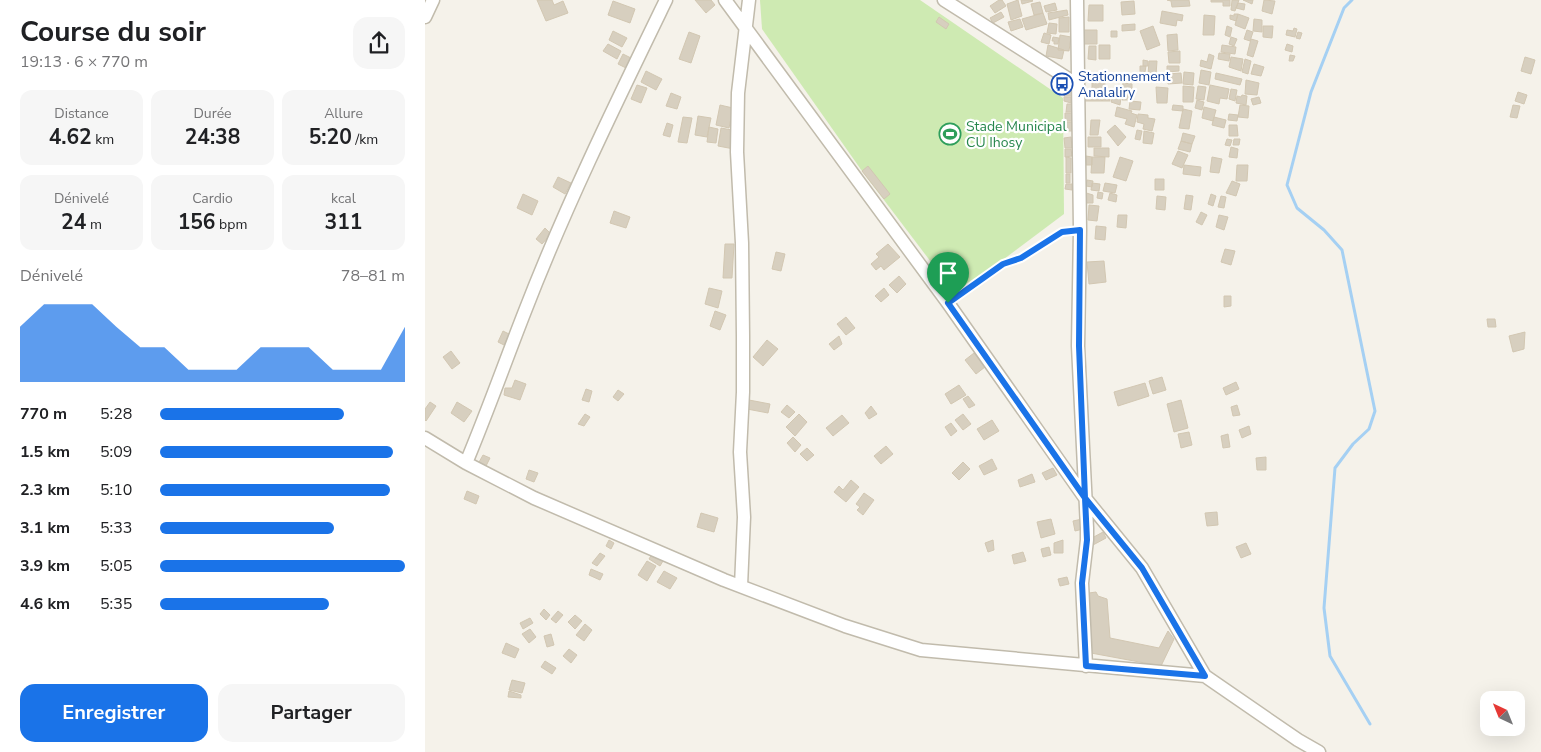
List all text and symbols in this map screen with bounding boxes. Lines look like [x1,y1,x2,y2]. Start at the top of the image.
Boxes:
text: Course du soir [20,13,206,51]
button: share [353,17,405,69]
text: 19:13 · 6 × 770 m [20,51,148,73]
place label: Stationnement Analaliry [1078,67,1171,102]
bus stop icon: Stationnement Analaliry [1050,72,1074,96]
text: Distance [54,104,109,123]
text: Durée [193,104,232,123]
text: Allure [324,104,363,123]
place label: Stade Municipal CU Ihosy [966,117,1067,152]
sports icon: Stade Municipal CU Ihosy [938,122,962,146]
text: 4.62 [49,123,92,151]
text: 24:38 [185,123,240,151]
text: 5:20 [309,123,352,151]
text: km [92,130,114,149]
text: /km [352,130,378,149]
text: Dénivelé [54,189,109,208]
text: Cardio [192,189,233,208]
text: kcal [331,189,356,208]
text: 24 [61,208,86,236]
text: 156 [178,208,215,236]
text: 311 [325,208,362,236]
text: m [86,215,102,234]
text: bpm [215,215,247,234]
pin [927,252,969,303]
icon: arrive [934,259,962,287]
text: Dénivelé [20,265,83,287]
text: 78–81 m [341,265,405,287]
text: 770 m [20,403,67,425]
text: 5:28 [100,403,132,425]
text: 1.5 km [20,441,70,463]
text: 5:09 [100,441,132,463]
text: 2.3 km [20,479,70,501]
text: 5:10 [100,479,132,501]
text: 3.1 km [20,517,70,539]
text: 5:33 [100,517,132,539]
text: 3.9 km [20,555,70,577]
text: 5:05 [100,555,132,577]
text: 4.6 km [20,593,70,615]
text: 5:35 [100,593,132,615]
button: Enregistrer [20,684,208,742]
button: Partager [218,684,405,742]
north arrow [1480,691,1525,736]
map controls [1480,691,1525,736]

